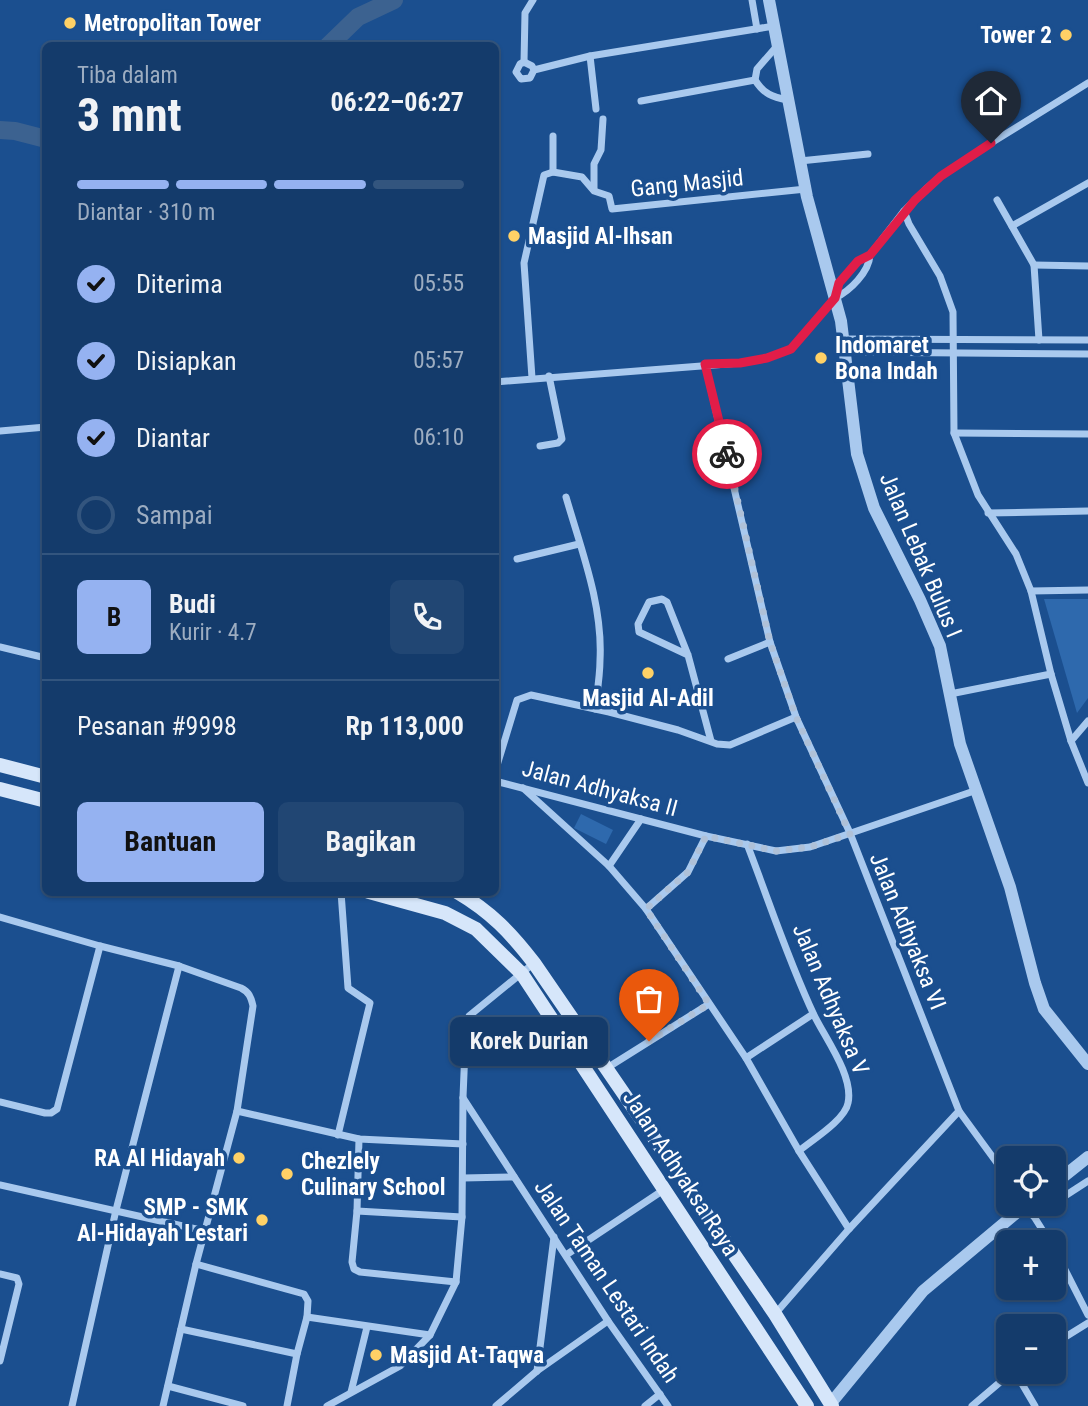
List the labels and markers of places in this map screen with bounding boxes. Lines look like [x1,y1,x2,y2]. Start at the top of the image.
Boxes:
place label: Metropolitan Tower [84,10,262,37]
marker: Metropolitan Tower [62,15,78,31]
place label: Tower 2 [980,22,1052,49]
marker: Tower 2 [1058,27,1074,43]
pin [961,71,1021,143]
place label: Masjid Al-Ihsan [528,223,673,250]
marker: Masjid Al-Ihsan [506,228,522,244]
place label: Indomaret Bona Indah [835,332,938,385]
marker: Indomaret Bona Indah [813,350,829,366]
marker: Masjid Al-Adil [640,665,656,681]
place label: Masjid Al-Adil [582,685,714,712]
pin [619,969,679,1041]
callout: Korek Durian [449,1016,607,1066]
place label: RA Al Hidayah [94,1145,225,1172]
place label: Chezlely Culinary School [301,1148,446,1201]
marker: RA Al Hidayah [231,1150,247,1166]
marker: Chezlely Culinary School [279,1166,295,1182]
place label: SMP - SMK Al-Hidayah Lestari [77,1194,248,1247]
marker: SMP - SMK Al-Hidayah Lestari [254,1212,270,1228]
place label: Masjid At-Taqwa [390,1342,544,1369]
marker: Masjid At-Taqwa [368,1347,384,1363]

